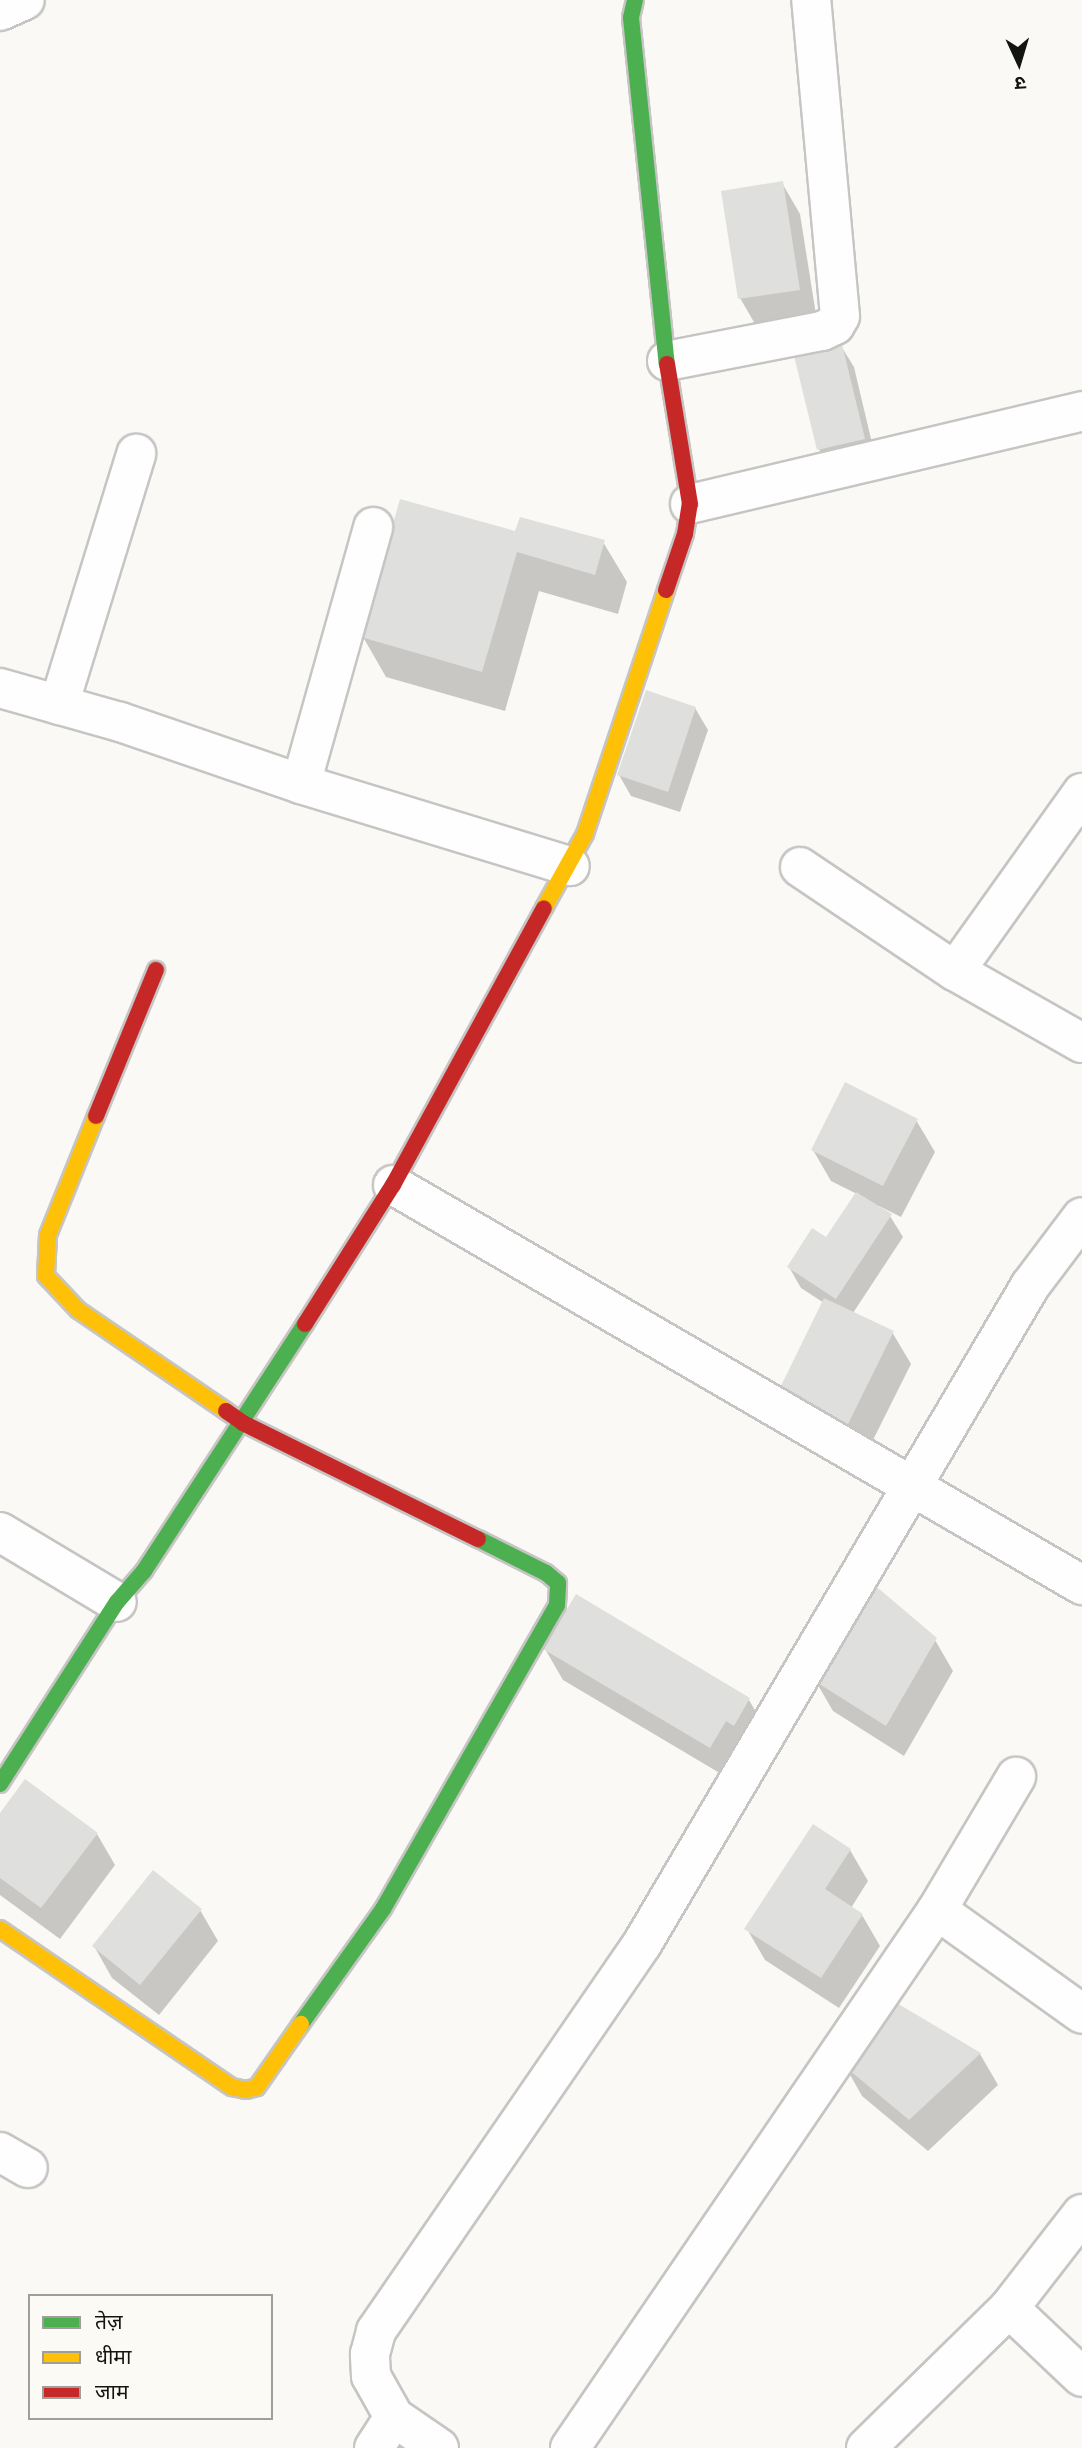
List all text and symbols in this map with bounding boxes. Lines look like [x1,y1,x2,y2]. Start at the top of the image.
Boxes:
north arrow [984,28,1054,98]
text: उ [1014,72,1027,96]
legend [28,2294,273,2420]
text: तेज़ [95,2308,123,2334]
text: धीमा [95,2343,131,2369]
text: जाम [95,2378,129,2404]

